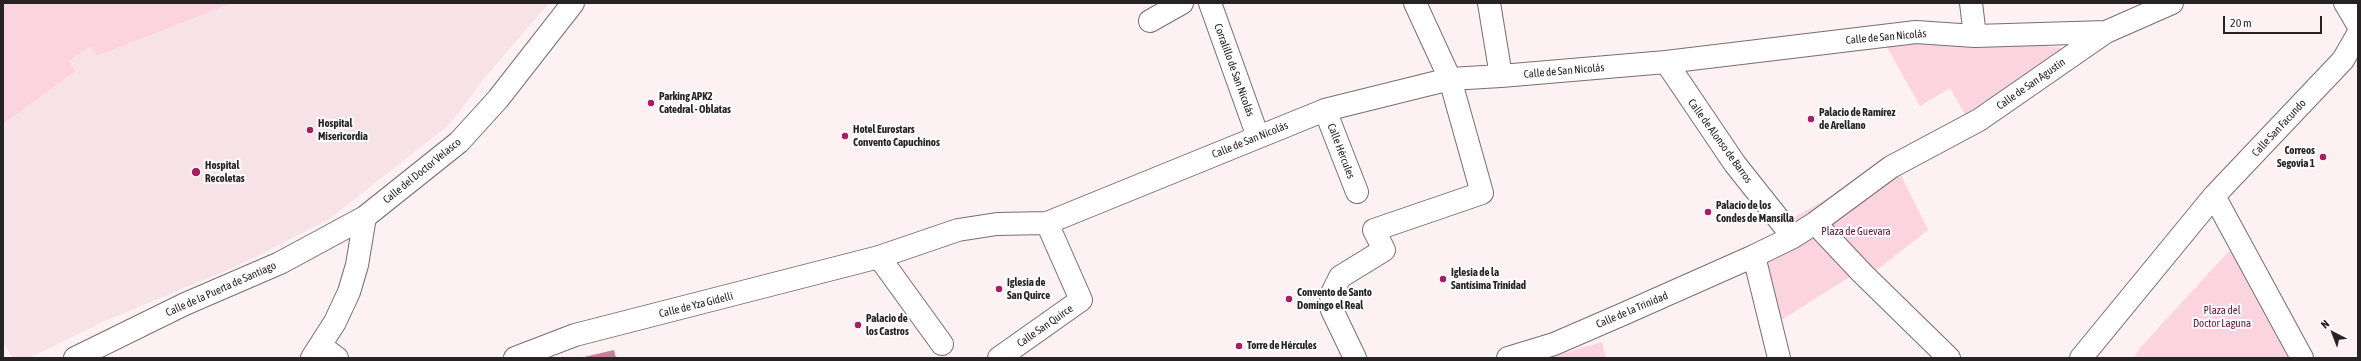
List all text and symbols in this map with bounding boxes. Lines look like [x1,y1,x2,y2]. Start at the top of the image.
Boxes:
scale bar [2225,8,2324,34]
text: 20 m [2230,16,2252,30]
street label: Corralillo de San Nicolás [1211,22,1257,118]
street label: Calle de San Nicolás [1845,27,1927,47]
street label: Calle de San Agustín [1994,55,2068,113]
street label: Calle de San Nicolás [1523,61,1605,81]
place label: Parking APK2 Catedral - Oblatas [659,90,731,116]
street label: Calle de Alonso de Barros [1685,96,1755,186]
street label: Calle San Facundo [2249,97,2309,159]
marker: Parking APK2 Catedral - Oblatas [646,98,656,108]
place label: Palacio de Ramírez de Arellano [1819,106,1896,132]
marker: Palacio de Ramírez de Arellano [1806,114,1816,124]
place label: Hospital Misericordia [318,117,368,143]
street label: Calle de San Nicolás [1210,119,1290,161]
street label: Calle Hércules [1324,122,1358,180]
place label: Hotel Eurostars Convento Capuchinos [853,123,940,149]
marker: Hospital Misericordia [305,125,315,135]
marker: Hotel Eurostars Convento Capuchinos [840,131,850,141]
street label: Calle del Doctor Velasco [380,136,464,206]
place label: Correos Segovia 1 [2277,144,2315,170]
marker: Correos Segovia 1 [2318,152,2328,162]
place label: Hospital Recoletas [205,159,245,185]
marker: Hospital Recoletas [190,166,202,178]
place label: Palacio de los Condes de Mansilla [1716,199,1794,225]
marker: Palacio de los Condes de Mansilla [1703,207,1713,217]
park label: Plaza de Guevara [1821,225,1891,239]
street label: Calle de la Puerta de Santiago [164,259,278,319]
place label: Iglesia de la Santísima Trinidad [1451,266,1526,292]
marker: Iglesia de la Santísima Trinidad [1438,274,1448,284]
place label: Iglesia de San Quirce [1007,276,1050,302]
marker: Iglesia de San Quirce [994,284,1004,294]
place label: Convento de Santo Domingo el Real [1297,286,1372,312]
street label: Calle de Yza Gidelli [658,289,734,321]
street label: Calle de la Trinidad [1594,289,1670,331]
marker: Convento de Santo Domingo el Real [1284,294,1294,304]
street label: Calle San Quirce [1014,302,1076,350]
park label: Plaza del Doctor Laguna [2193,304,2251,330]
place label: Palacio de los Castros [866,312,909,338]
north arrow [2313,313,2353,353]
text: N [2319,317,2331,331]
marker: Palacio de los Castros [853,320,863,330]
place label: Torre de Hércules [1247,339,1317,353]
marker: Torre de Hércules [1234,341,1244,351]

